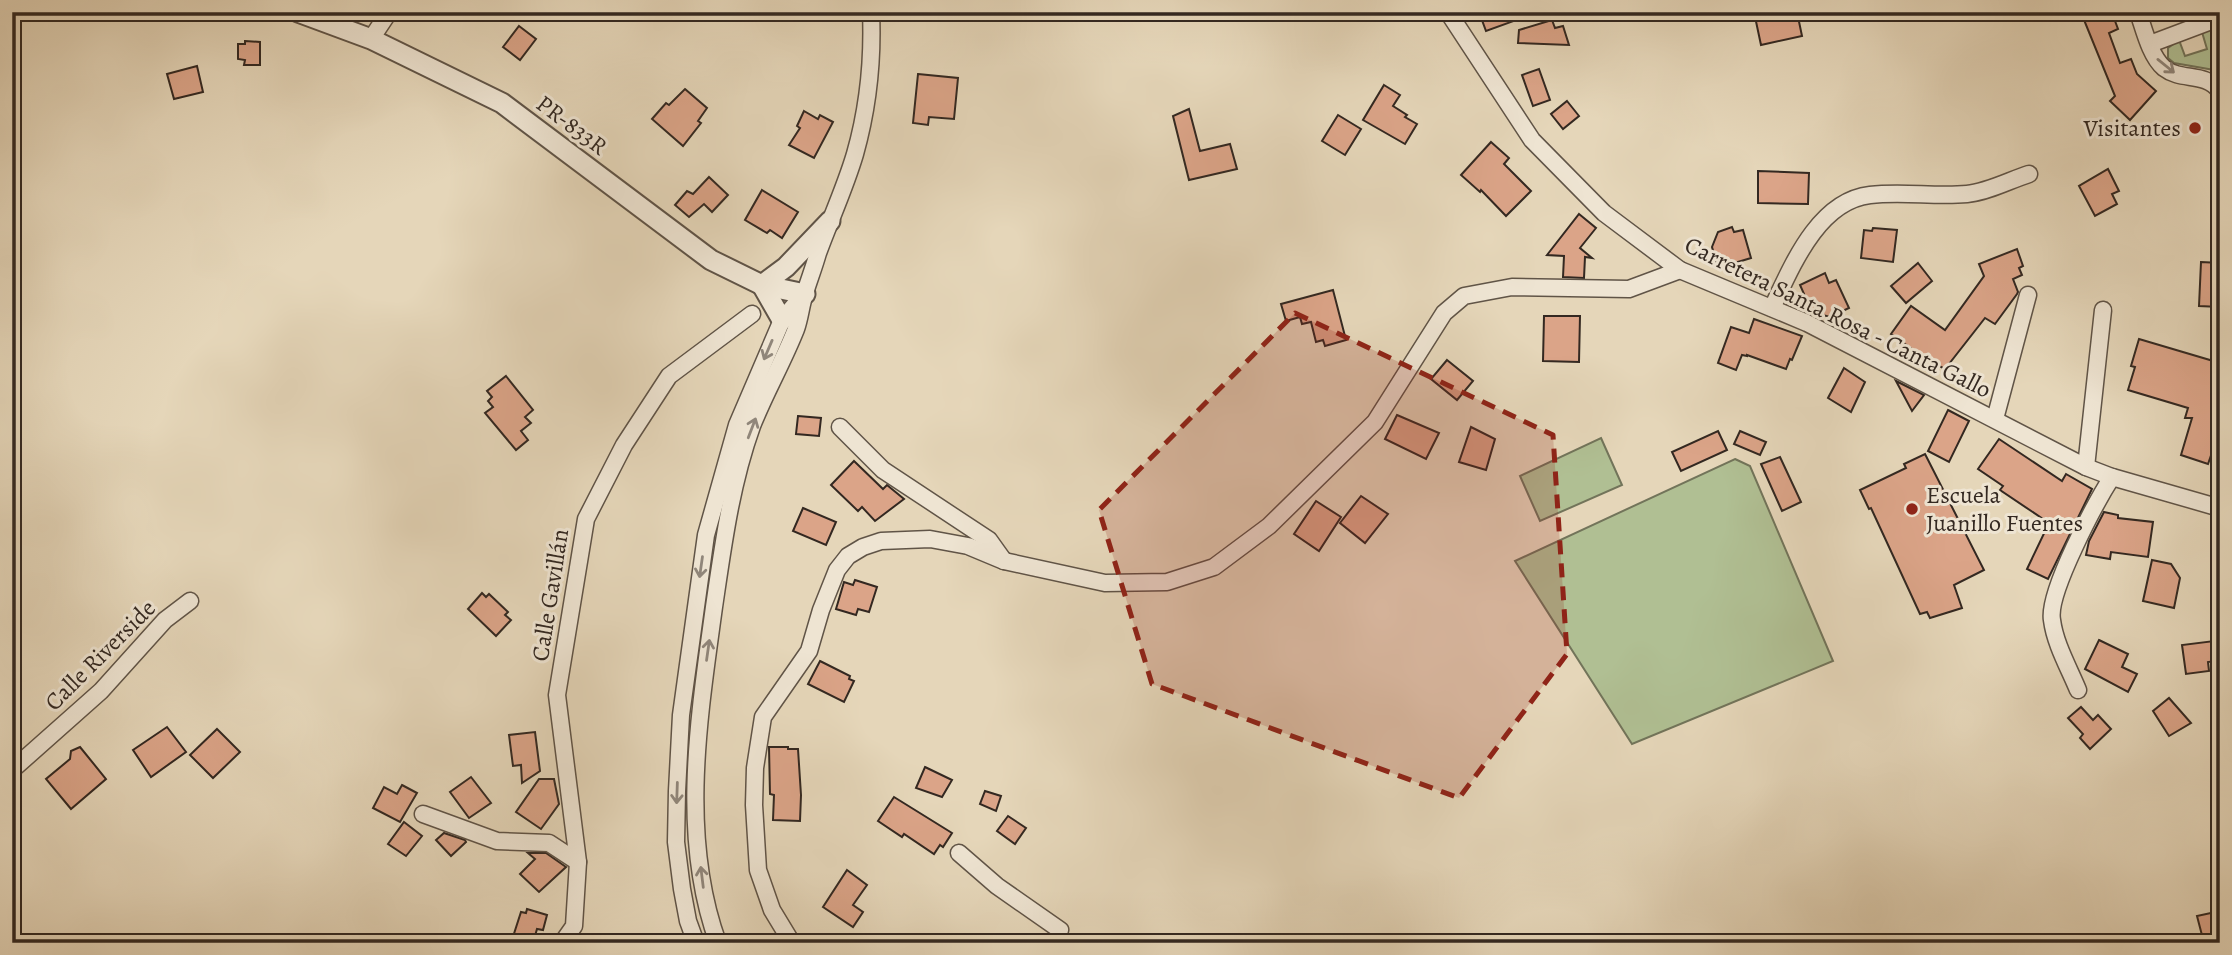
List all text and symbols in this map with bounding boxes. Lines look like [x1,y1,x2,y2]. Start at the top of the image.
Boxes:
one-way arrow [2157,57,2175,73]
street label: PR-833R [530,88,614,163]
place label: Visitantes [2083,112,2181,144]
marker: Visitantes [2187,120,2203,136]
street label: Carretera Santa Rosa - Canta Gallo [1679,229,1997,405]
one-way arrow [761,339,774,361]
one-way arrow [747,417,760,439]
place label: Escuela Juanillo Fuentes [1926,479,2083,539]
marker: Escuela Juanillo Fuentes [1904,501,1920,517]
street label: Calle Gavillán [524,527,576,663]
one-way arrow [695,555,708,578]
street label: Calle Riverside [37,592,163,718]
one-way arrow [702,639,715,662]
one-way arrow [670,781,683,804]
one-way arrow [695,866,708,889]

